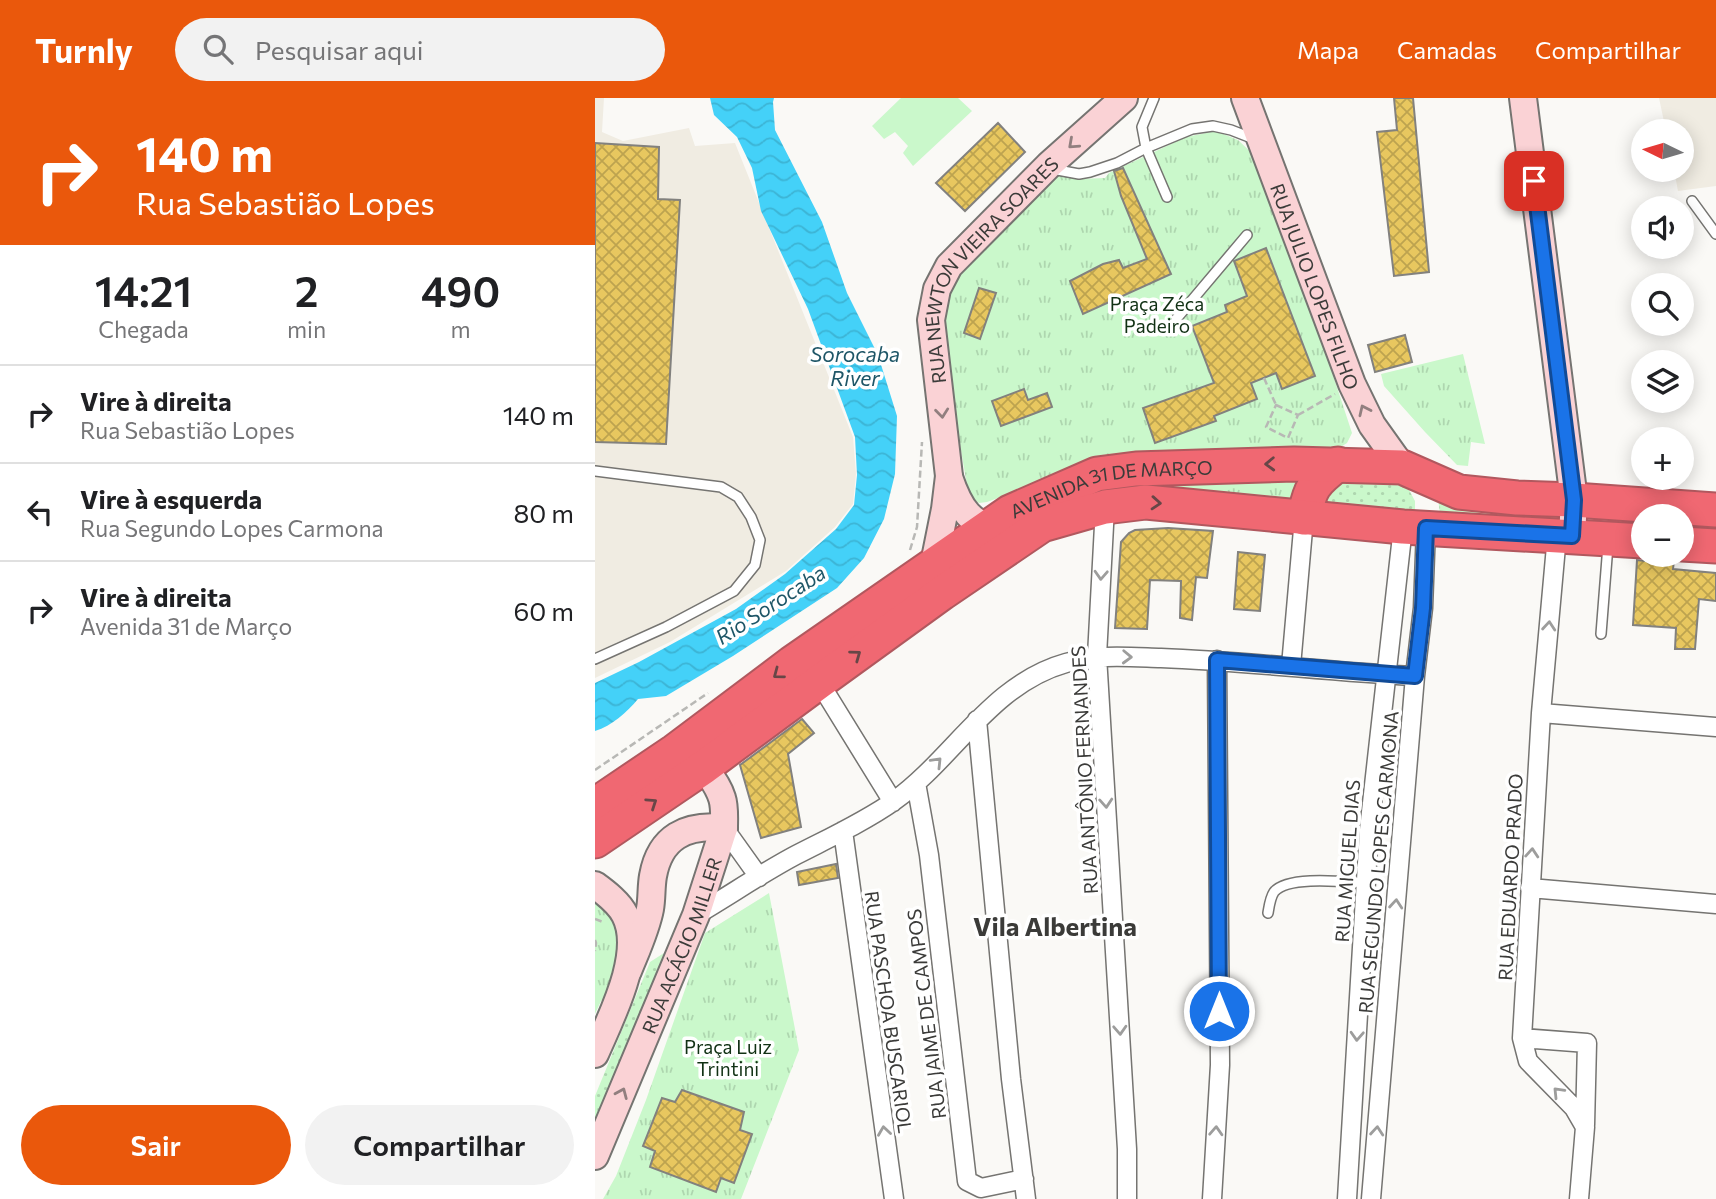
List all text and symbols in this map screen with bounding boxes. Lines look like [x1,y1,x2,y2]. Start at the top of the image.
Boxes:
search box [175,18,665,81]
text: Turnly [35,29,133,70]
icon: search [199,30,237,68]
text: Pesquisar aqui [255,34,423,65]
text: Mapa [1297,35,1359,64]
text: Camadas [1397,35,1497,64]
text: Compartilhar [1535,35,1681,64]
north arrow [1631,119,1694,182]
map controls [1631,119,1694,567]
text: 140 m [136,122,273,182]
icon: right [21,126,112,217]
one-way arrow [1068,135,1081,148]
street label: RUA NEWTON VIEIRA SOARES [919,151,1062,385]
pin [1504,151,1564,211]
icon: arrive [1515,162,1553,200]
street label: RUA JULIO LOPES FILHO [1266,180,1364,392]
text: Rua Sebastião Lopes [136,182,435,222]
button: sound [1631,196,1694,259]
text: 14:21 [95,264,192,316]
text: 2 [295,264,318,316]
text: 490 [421,264,500,316]
button: search [1631,273,1694,336]
park label: Praça Zéca Padeiro [1110,292,1204,337]
text: Chegada [98,315,189,343]
text: min [287,315,326,343]
text: m [451,315,471,343]
water label: Sorocaba River [810,341,900,390]
button: layers [1631,350,1694,413]
text: Vire à direita [80,385,232,416]
icon: right [21,395,59,433]
text: 140 m [503,399,574,430]
one-way arrow [1359,405,1373,417]
one-way arrow [934,407,949,419]
text: Rua Sebastião Lopes [80,416,295,444]
button: + [1631,427,1694,490]
street label: AVENIDA 31 DE MARÇO [1006,455,1213,522]
one-way arrow [1264,457,1275,472]
text: Vire à esquerda [80,483,262,514]
icon: left [21,493,59,531]
one-way arrow [1150,496,1161,511]
text: 80 m [514,497,574,528]
button: − [1631,504,1694,567]
text: Rua Segundo Lopes Carmona [80,514,384,542]
water label: Rio Sorocaba [710,559,830,649]
one-way arrow [1093,570,1108,581]
text: Vire à direita [80,581,232,612]
icon: right [21,591,59,629]
text: 60 m [514,595,574,626]
text: Avenida 31 de Março [80,612,292,640]
one-way arrow [1541,620,1556,631]
street label: RUA ANTÔNIO FERNANDES [1065,645,1102,895]
one-way arrow [1122,650,1133,665]
one-way arrow [848,651,861,663]
one-way arrow [773,665,786,678]
street label: RUA SEGUNDO LOPES CARMONA [1353,710,1403,1014]
one-way arrow [928,757,941,770]
street label: RUA EDUARDO PRADO [1493,773,1527,981]
street label: RUA MIGUEL DIAS [1330,779,1364,943]
one-way arrow [1098,797,1113,808]
one-way arrow [644,799,657,811]
one-way arrow [1524,847,1539,858]
street label: RUA ACÁCIO MILLER [636,854,726,1037]
street label: RUA PASCHOA BUSCARIOL [861,889,917,1135]
one-way arrow [1388,898,1403,909]
street label: RUA JAIME DE CAMPOS [902,908,950,1120]
district label: Vila Albertina [973,910,1137,941]
position arrow [1182,974,1256,1048]
one-way arrow [1112,1024,1127,1035]
one-way arrow [1349,1031,1364,1042]
park label: Praça Luiz Trintini [684,1035,772,1080]
one-way arrow [613,1087,627,1099]
one-way arrow [1553,1087,1566,1100]
button: Sair [21,1105,291,1185]
button: Compartilhar [305,1105,574,1185]
one-way arrow [1208,1125,1223,1136]
one-way arrow [1369,1125,1384,1136]
one-way arrow [877,1126,892,1137]

